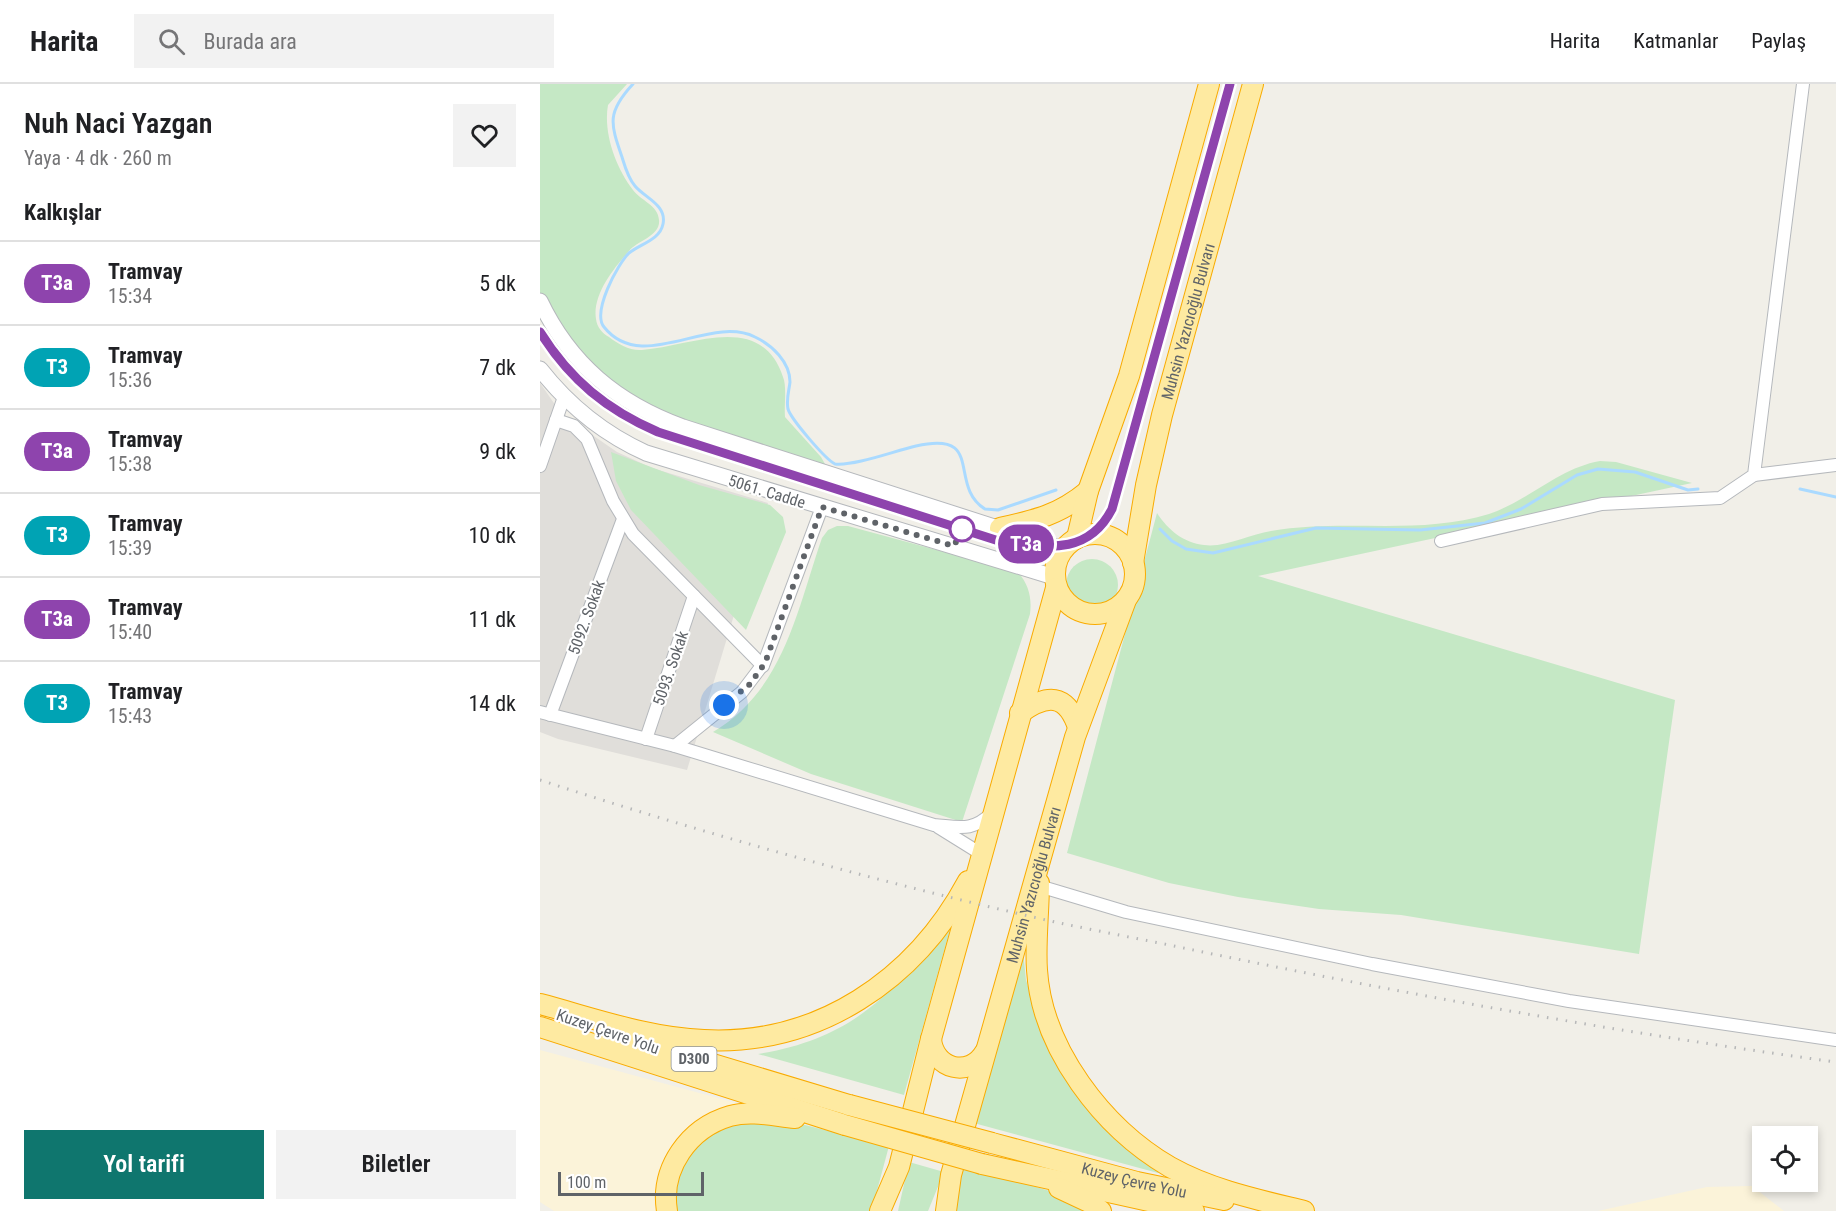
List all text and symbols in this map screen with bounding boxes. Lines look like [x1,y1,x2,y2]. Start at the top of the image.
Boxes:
search box [134,14,554,68]
text: Harita [30,25,98,58]
icon: search [155,25,188,58]
text: Burada ara [203,29,297,54]
text: Harita [1550,29,1600,53]
text: Katmanlar [1633,29,1718,53]
text: Paylaş [1751,29,1806,53]
button: heart [453,104,516,167]
text: Nuh Naci Yazgan [24,107,213,140]
text: Yaya · 4 dk · 260 m [24,146,172,170]
text: Kalkışlar [24,200,102,225]
street label: Muhsin Yazıcıoğlu Bulvarı [1158,241,1219,402]
text: Tramvay [108,259,183,284]
text: T3a [41,271,73,295]
text: 5 dk [479,271,516,296]
text: 15:34 [108,284,152,308]
text: Tramvay [108,343,183,368]
text: T3 [46,355,68,379]
text: 7 dk [479,355,516,380]
text: 15:36 [108,368,152,392]
text: Tramvay [108,427,183,452]
text: T3a [41,439,73,463]
text: 9 dk [479,439,516,464]
text: 15:38 [108,452,152,476]
street label: 5061. Cadde [726,471,808,512]
text: Tramvay [108,511,183,536]
unlabelled marker [949,516,975,542]
text: T3 [46,523,68,547]
text: 10 dk [468,523,516,548]
line badge: T3a [992,524,1060,564]
text: T3a [1010,532,1042,556]
text: 15:39 [108,536,152,560]
street label: 5092. Sokak [564,577,609,657]
text: Tramvay [108,595,183,620]
text: T3a [41,607,73,631]
text: 11 dk [468,607,516,632]
text: 15:40 [108,620,152,644]
street label: 5093. Sokak [649,628,692,708]
text: Tramvay [108,679,183,704]
your location [709,690,739,720]
text: T3 [46,691,68,715]
text: 14 dk [468,691,516,716]
text: 15:43 [108,704,152,728]
street label: Muhsin Yazıcıoğlu Bulvarı [1003,805,1065,965]
street label: Kuzey Çevre Yolu [554,1005,662,1058]
road number: D300 [672,1047,716,1071]
map controls [1752,1126,1818,1192]
button: locate [1752,1126,1818,1192]
button: Yol tarifi [24,1130,264,1199]
button: Biletler [276,1130,516,1199]
street label: Kuzey Çevre Yolu [1079,1159,1188,1202]
scale bar [558,1169,704,1196]
text: 100 m [567,1173,606,1192]

